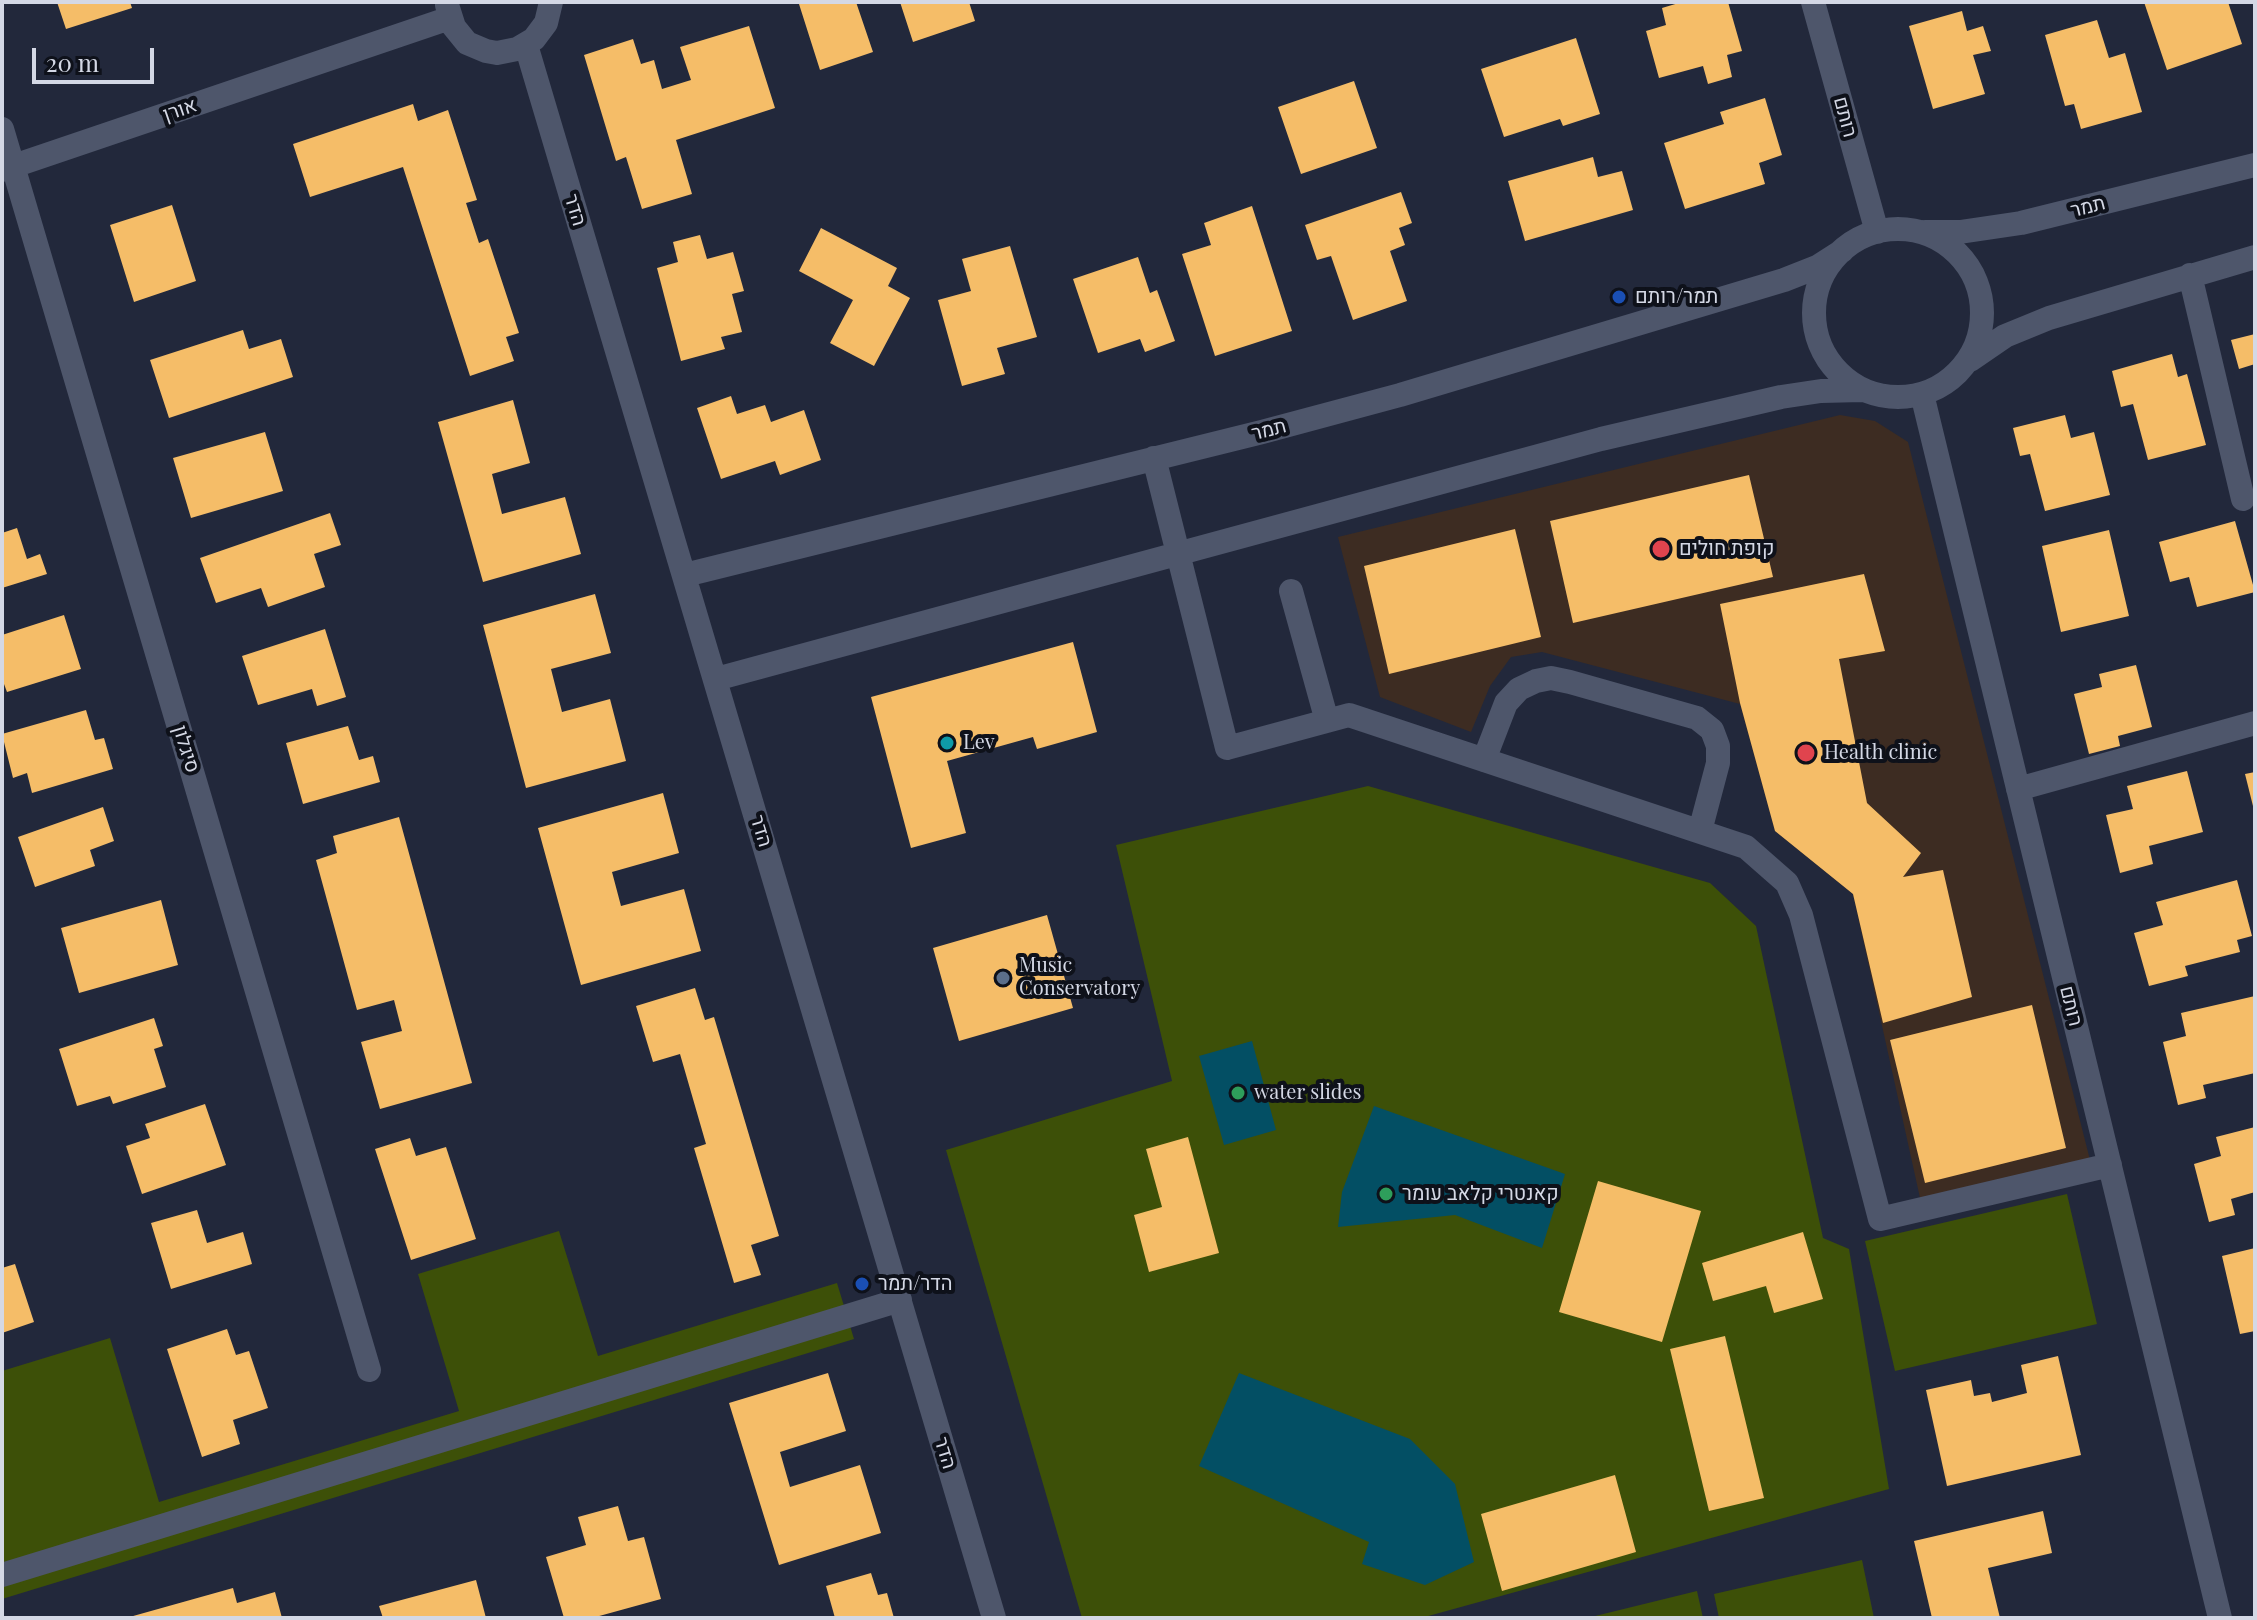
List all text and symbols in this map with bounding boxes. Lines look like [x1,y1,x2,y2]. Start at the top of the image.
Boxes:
scale bar [36,32,158,82]
text: 20 m [46,46,99,78]
street label: אורן [160,93,200,127]
street label: רותם [1828,94,1862,140]
street label: הדר [559,191,591,229]
street label: תמר [2068,191,2108,223]
place label: תמר/רותם [1635,285,1718,309]
marker: תמר/רותם [1610,288,1628,306]
street label: תמר [1249,414,1289,446]
place label: קופת חולים [1679,537,1774,561]
marker: קופת חולים [1650,538,1672,560]
street label: סיגלון [167,722,205,776]
place label: Lev [963,731,995,755]
marker: Lev [938,734,956,752]
place label: Health clinic [1824,741,1937,765]
marker: Health clinic [1795,742,1817,764]
street label: הדר [745,812,777,850]
place label: Music Conservatory [1019,954,1140,1001]
marker: Music Conservatory [994,969,1012,987]
street label: רותם [2054,983,2088,1029]
place label: water slides [1254,1081,1362,1105]
marker: water slides [1229,1084,1247,1102]
place label: קאנטרי קלאב עומר [1402,1182,1559,1206]
marker: קאנטרי קלאב עומר [1377,1185,1395,1203]
place label: הדר/תמר [878,1272,952,1296]
marker: הדר/תמר [853,1275,871,1293]
street label: הדר [929,1434,961,1472]

